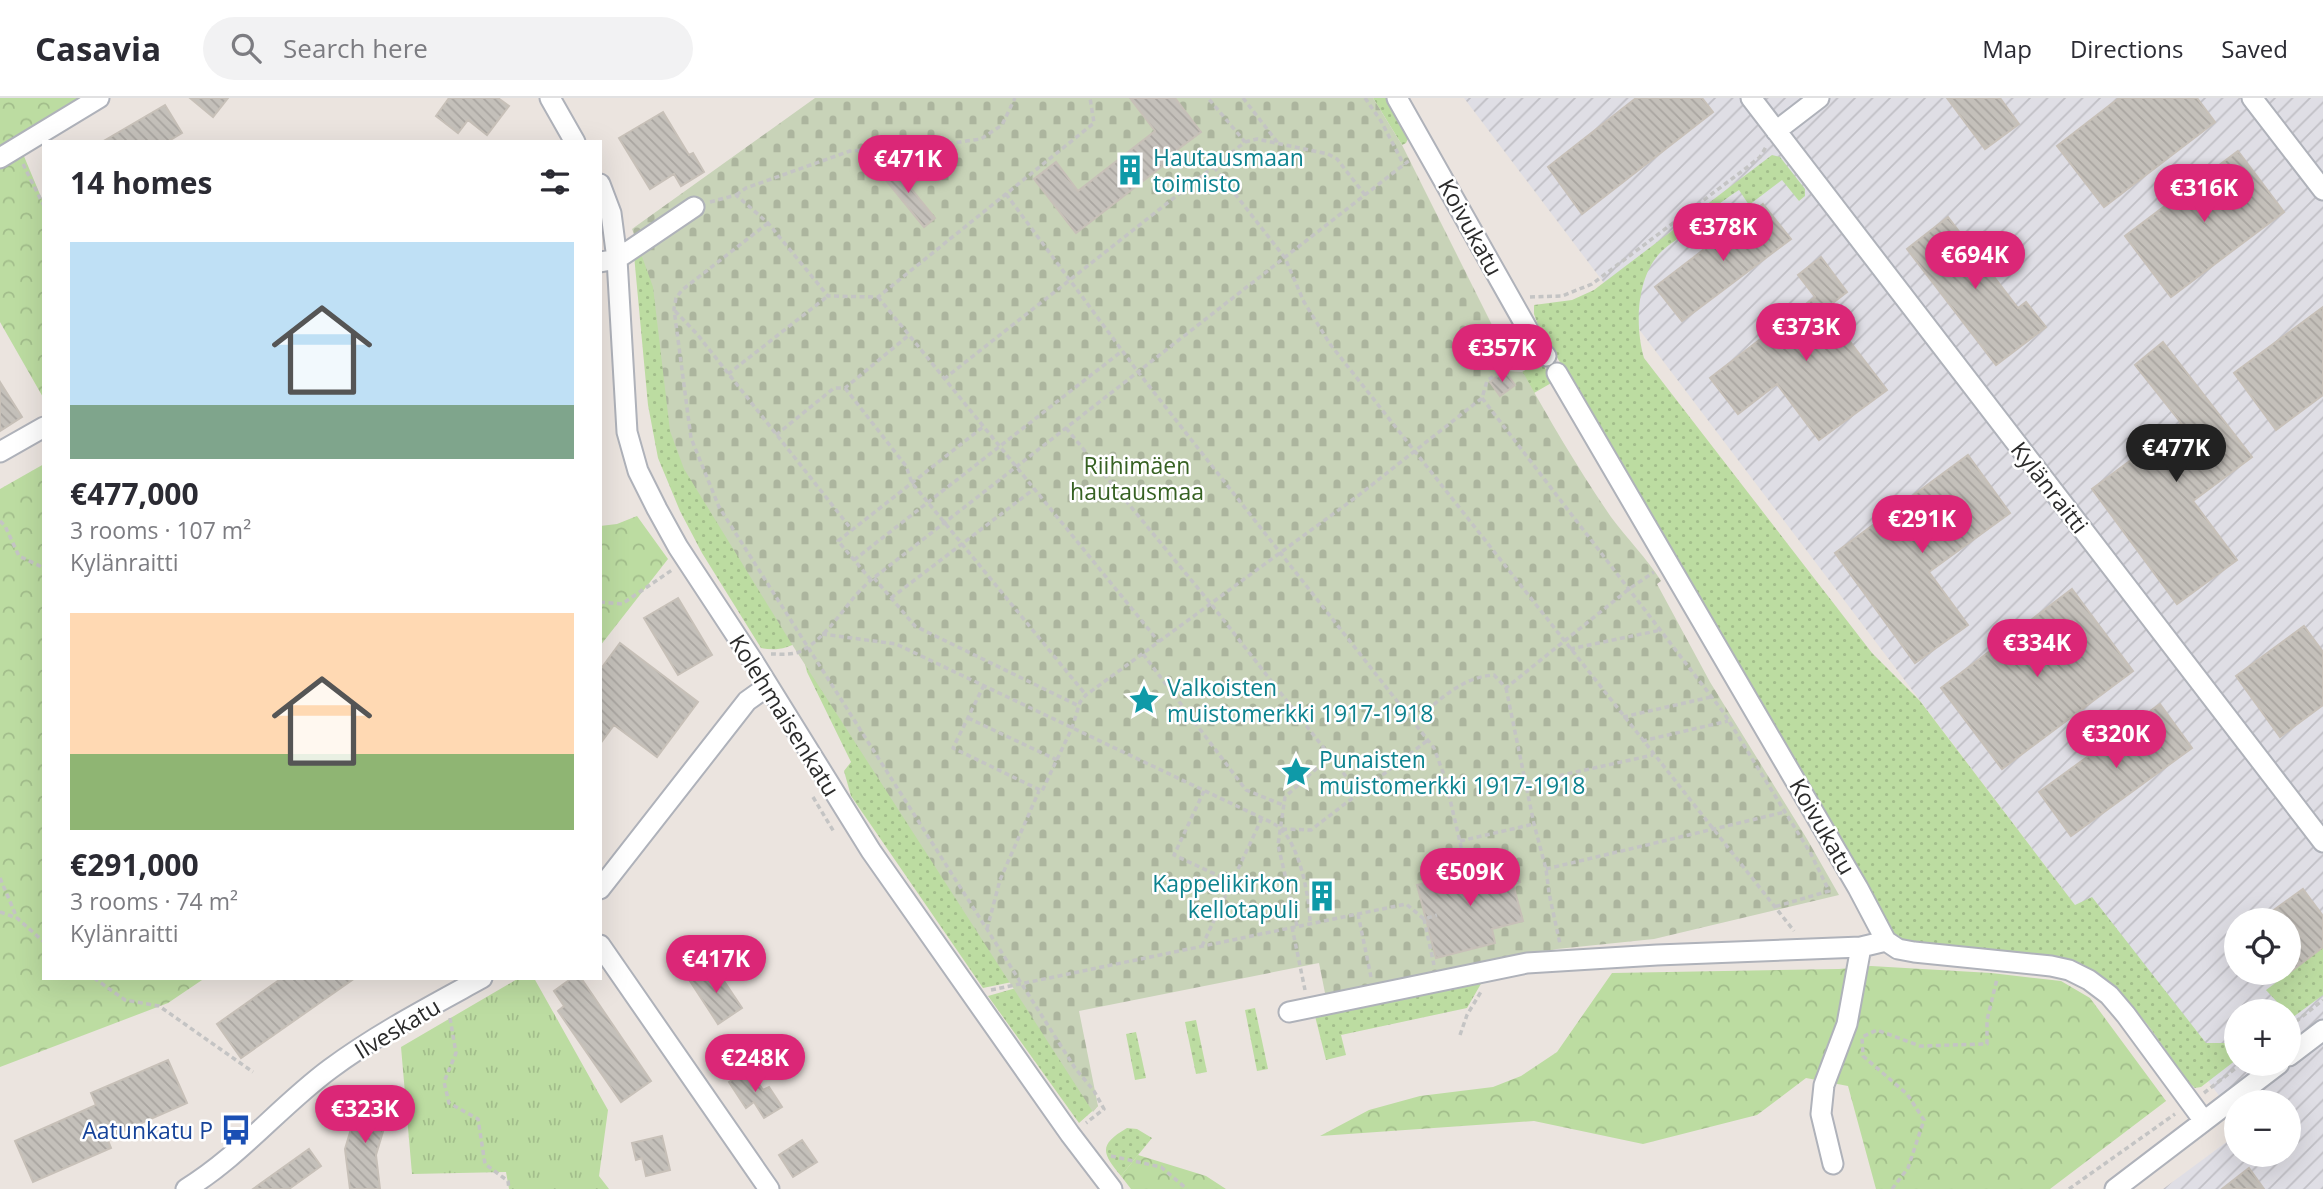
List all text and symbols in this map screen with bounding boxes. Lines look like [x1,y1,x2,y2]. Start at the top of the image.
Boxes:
search box [203,17,693,80]
text: Casavia [35,26,161,71]
icon: search [227,29,265,67]
text: Search here [283,30,428,66]
text: Map [1982,32,2032,65]
text: Directions [2070,32,2183,65]
text: Saved [2221,32,2288,65]
pin: €471K [859,136,957,195]
place label: Hautausmaan toimisto [1153,141,1304,199]
text: €471K [874,142,942,174]
building icon: Hautausmaan toimisto [1113,153,1147,187]
text: 14 homes [70,162,213,203]
icon: filters [536,163,574,201]
pin: €316K [2155,164,2253,224]
text: €316K [2170,171,2238,203]
street label: Koivukatu [1431,173,1511,281]
pin: €378K [1674,204,1772,263]
text: €378K [1689,210,1757,242]
pin: €694K [1926,232,2024,291]
text: €694K [1941,238,2009,270]
icon: home [259,287,385,413]
pin: €373K [1757,303,1855,363]
text: €373K [1772,310,1840,342]
pin: €357K [1453,324,1551,384]
text: €357K [1468,331,1536,363]
pin: €477K [2127,424,2225,484]
text: €477K [2142,431,2210,463]
street label: Kylänraitti [2004,434,2096,540]
park label: Riihimäen hautausmaa [1070,449,1204,507]
text: €477,000 [70,473,199,514]
pin: €291K [1873,496,1971,555]
text: €291K [1888,502,1956,534]
text: 3 rooms · 107 m² [70,514,251,546]
text: Kylänraitti [70,546,179,578]
pin: €334K [1988,620,2086,679]
text: €334K [2003,626,2071,658]
street label: Kolehmaisenkatu [722,628,848,802]
icon: home [259,658,385,784]
place label: Valkoisten muistomerkki 1917-1918 [1167,671,1433,729]
place icon: Valkoisten muistomerkki 1917-1918 [1127,683,1161,717]
pin: €320K [2067,710,2165,770]
text: €320K [2082,717,2150,749]
place label: Punaisten muistomerkki 1917-1918 [1319,743,1585,801]
place icon: Punaisten muistomerkki 1917-1918 [1279,755,1313,789]
street label: Koivukatu [1783,772,1863,880]
text: €291,000 [70,844,199,885]
pin: €509K [1421,848,1519,908]
text: €509K [1436,855,1504,887]
place label: Kappelikirkon kellotapuli [1152,867,1299,925]
building icon: Kappelikirkon kellotapuli [1305,879,1339,913]
text: 3 rooms · 74 m² [70,885,238,917]
map controls [2224,908,2301,1167]
button: locate [2224,908,2301,985]
text: Kylänraitti [70,917,179,949]
pin: €417K [667,936,765,995]
text: €417K [682,942,750,974]
street label: Ilveskatu [348,990,446,1066]
button: + [2224,999,2301,1076]
pin: €248K [706,1034,804,1094]
text: €248K [721,1041,789,1073]
pin: €323K [316,1086,414,1145]
button: − [2224,1090,2301,1167]
text: €323K [331,1092,399,1124]
bus stop icon: Aatunkatu P [219,1113,253,1147]
place label: Aatunkatu P [82,1114,213,1146]

